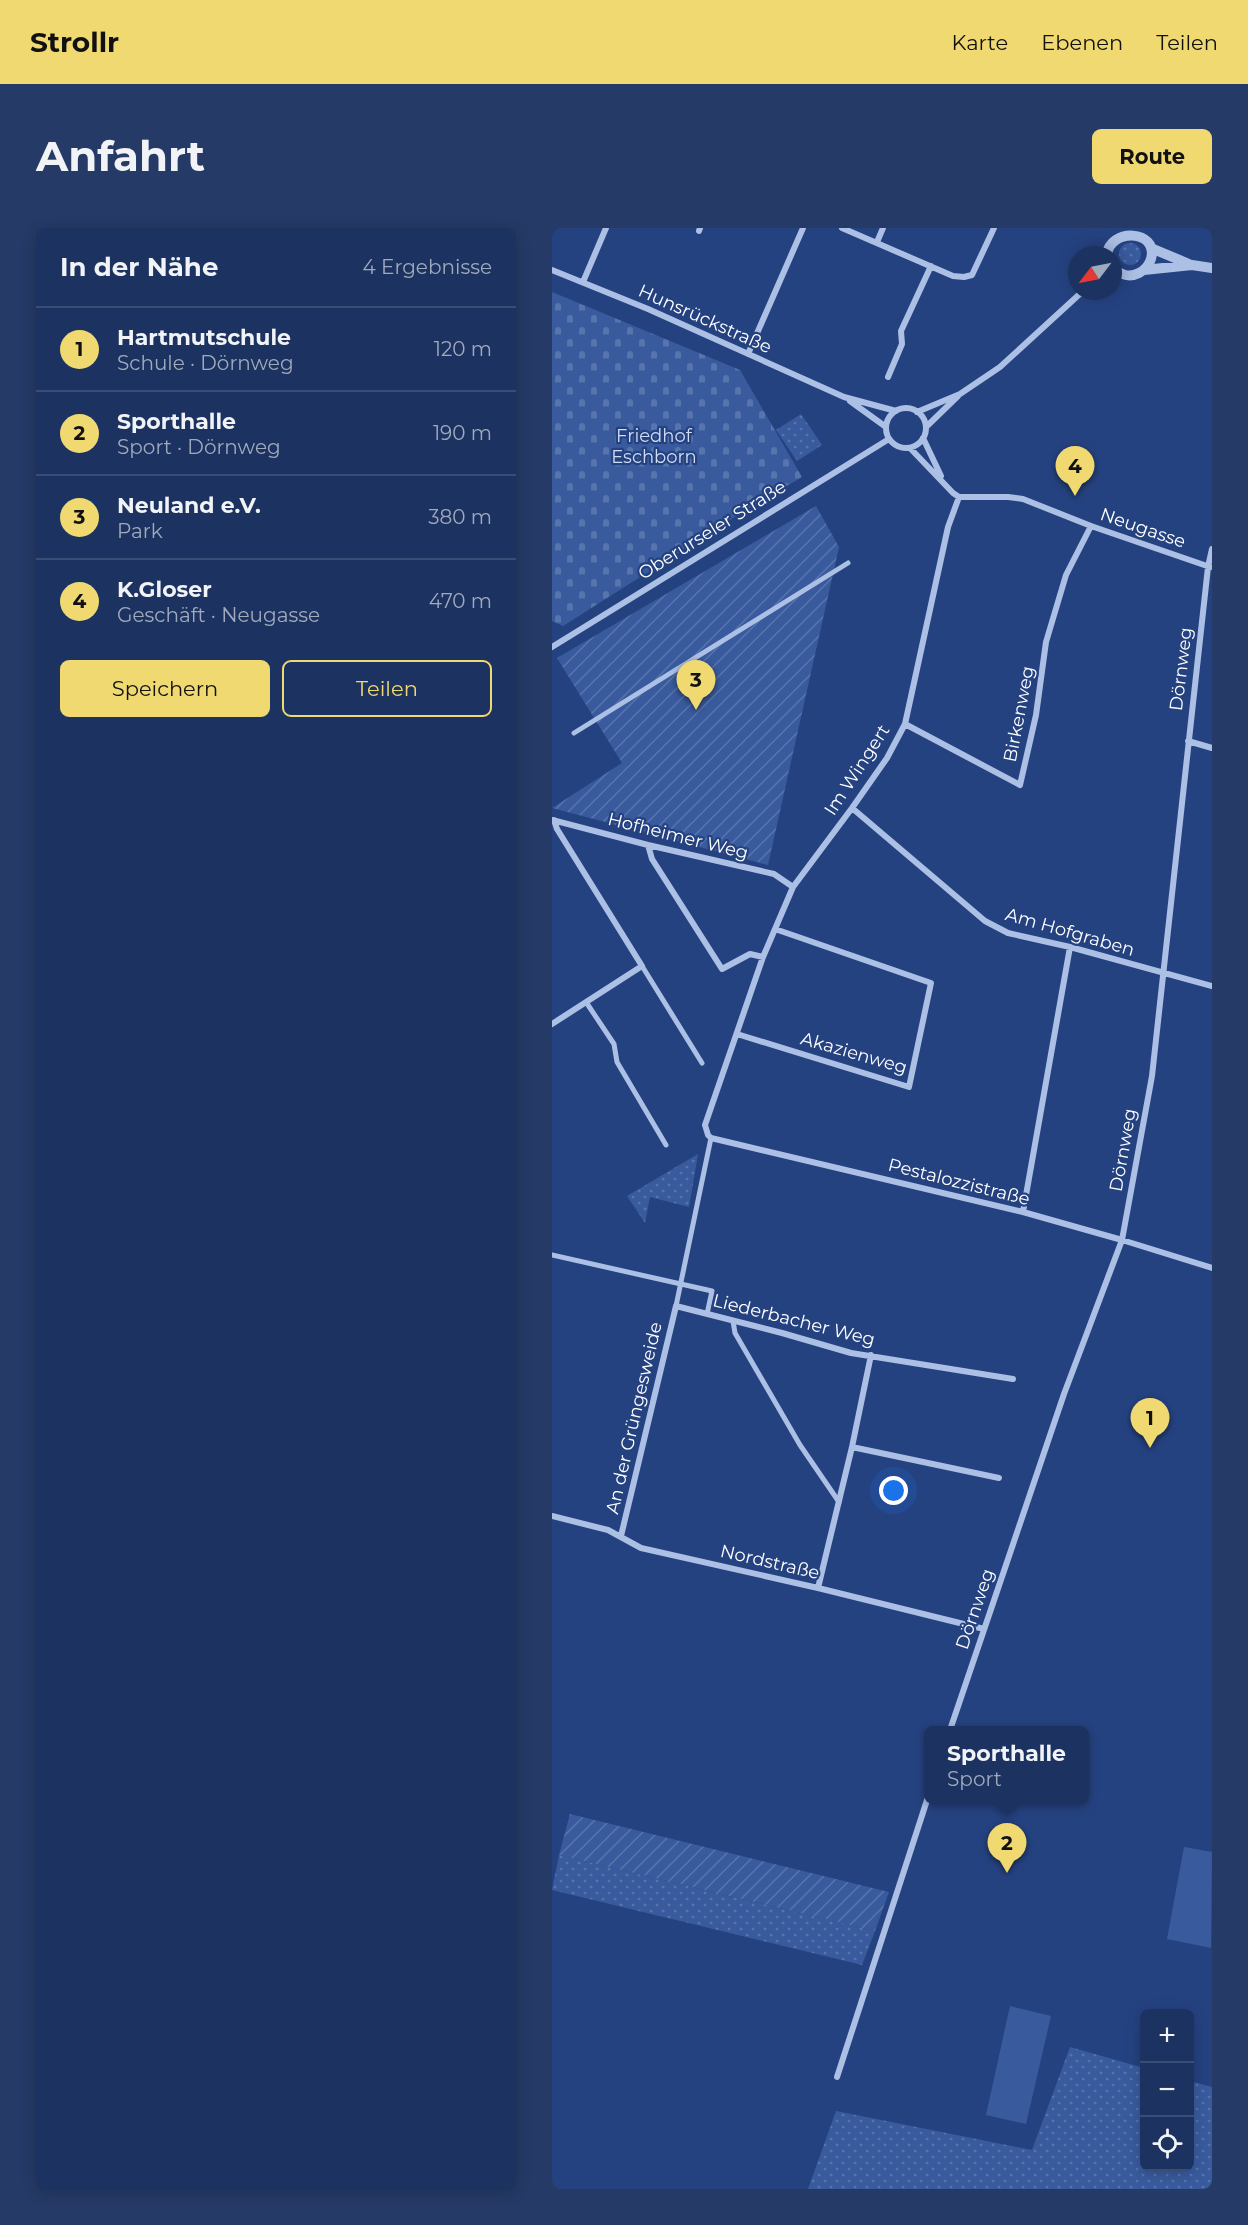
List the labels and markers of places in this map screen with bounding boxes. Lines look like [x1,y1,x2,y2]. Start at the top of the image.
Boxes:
pin: 4 [1056,446,1094,496]
pin: 3 [676,660,716,710]
pin: 1 [1130,1398,1170,1448]
pin: 2 [988,1824,1026,1873]

